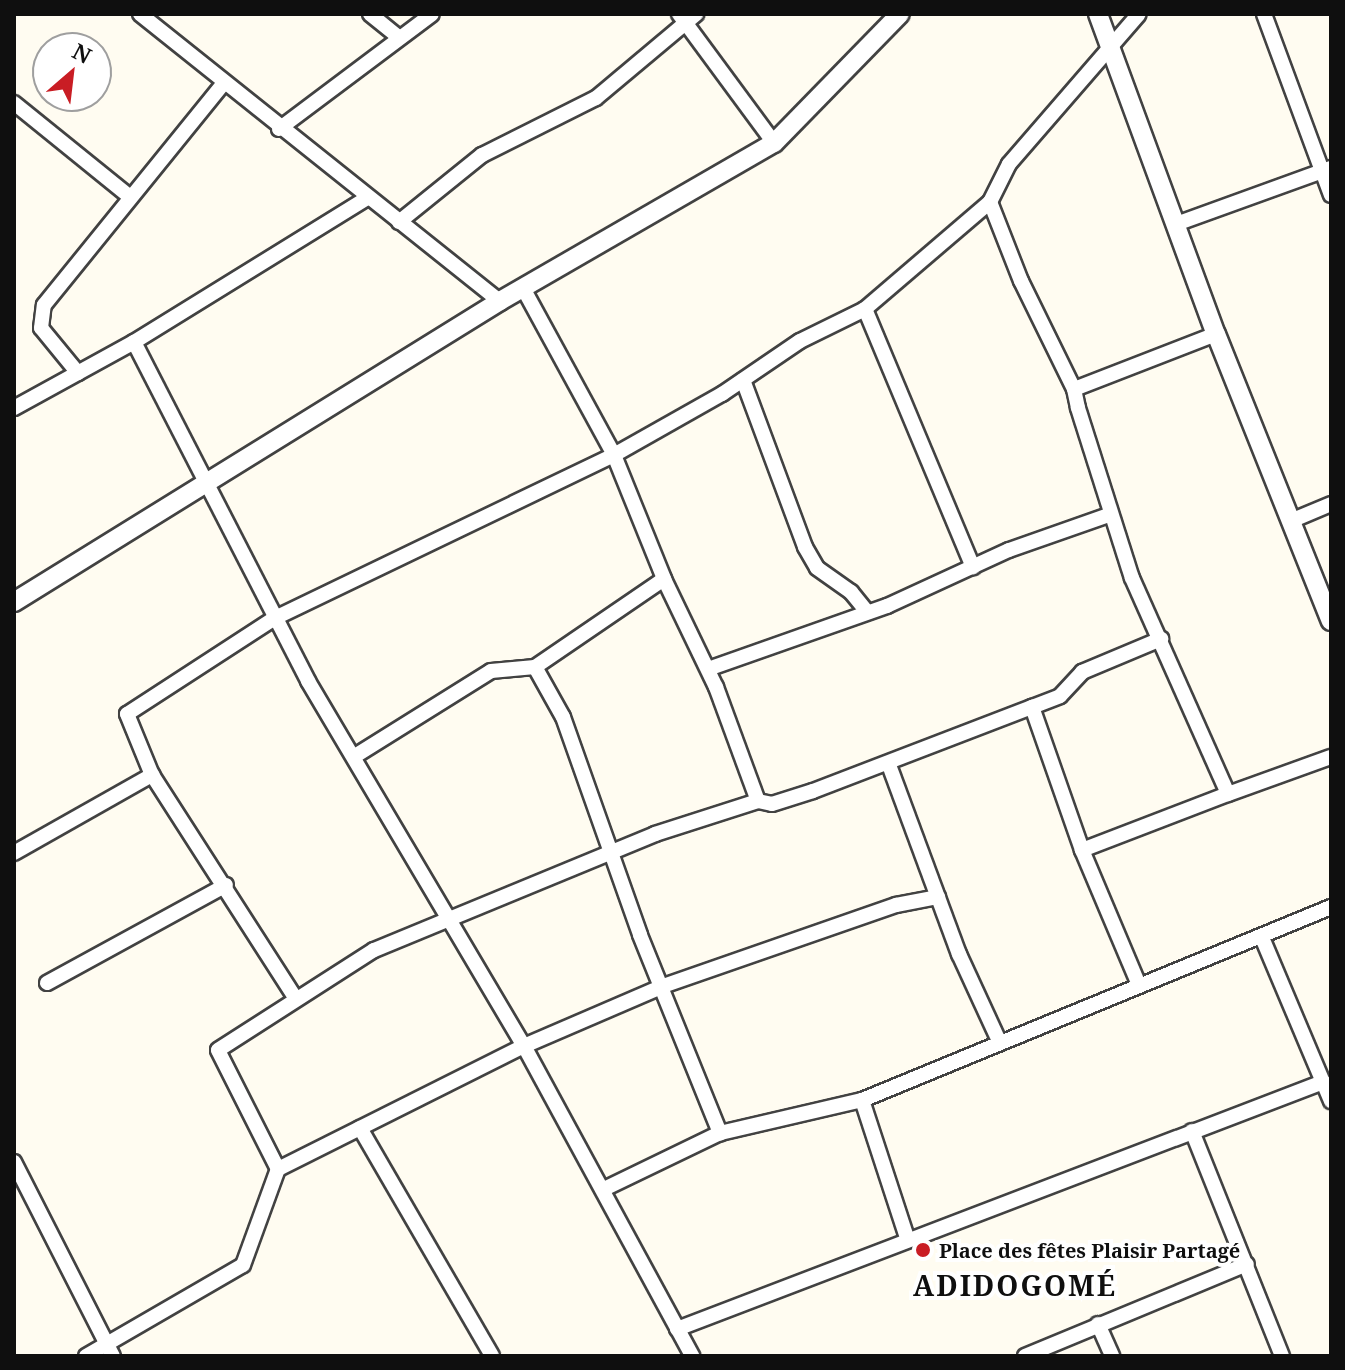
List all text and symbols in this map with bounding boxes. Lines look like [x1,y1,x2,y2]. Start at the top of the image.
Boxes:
north arrow [32,32,112,112]
text: N [68,35,97,70]
place label: Place des fêtes Plaisir Partagé [939,1238,1240,1262]
marker: Place des fêtes Plaisir Partagé [914,1241,932,1259]
district label: ADIDOGOMÉ [913,1268,1117,1302]

